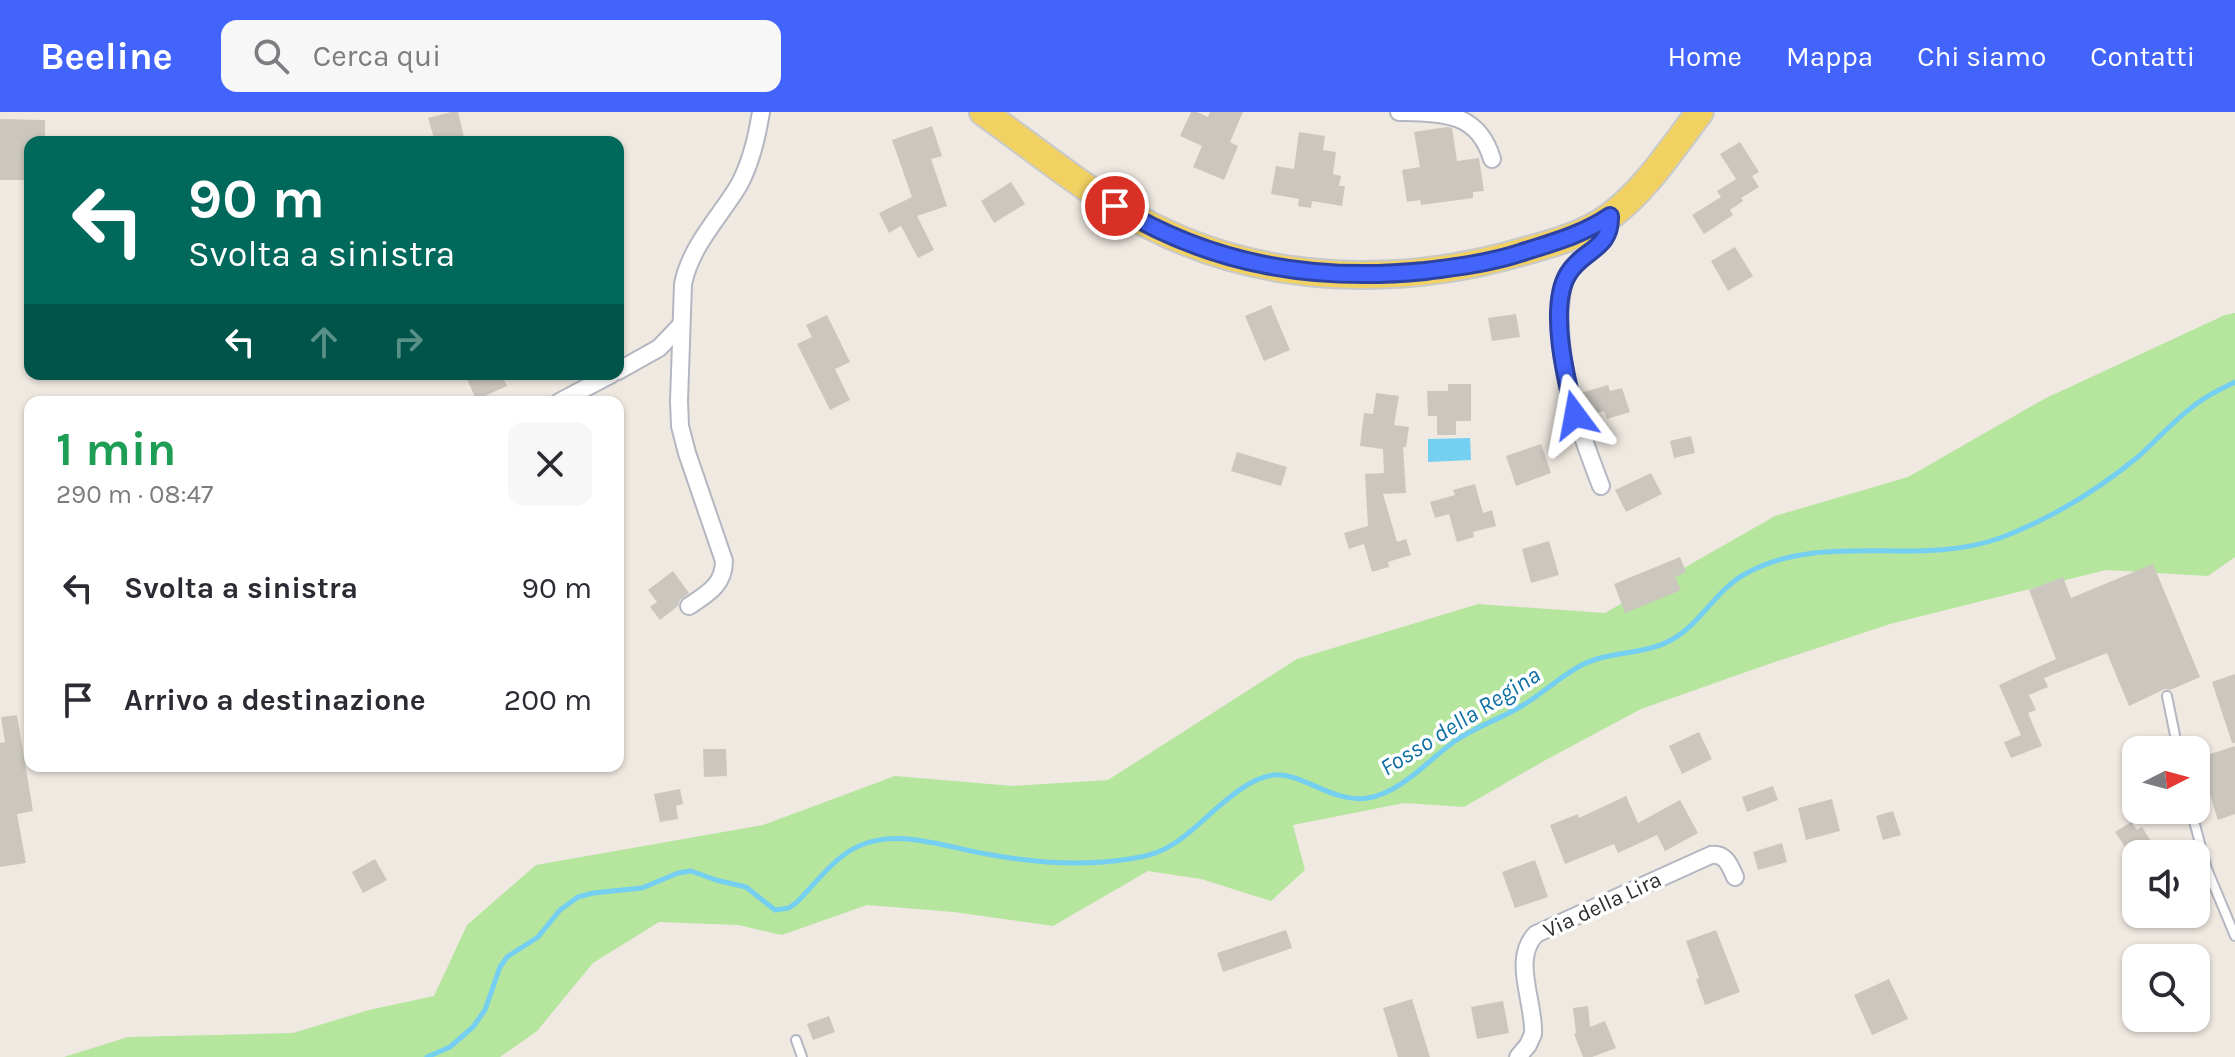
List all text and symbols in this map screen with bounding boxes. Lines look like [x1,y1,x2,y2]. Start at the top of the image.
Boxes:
search box [221,20,781,92]
text: Beeline [40,34,173,79]
icon: search [249,34,293,78]
text: Cerca qui [313,38,441,74]
text: Home [1667,40,1742,73]
text: Mappa [1786,40,1873,73]
text: Chi siamo [1917,40,2046,73]
text: Contatti [2090,40,2195,73]
text: 90 m [188,166,325,231]
icon: left [56,168,160,272]
pin [1081,172,1149,240]
icon: arrive [1093,184,1137,228]
text: Svolta a sinistra [188,233,455,275]
icon: left [218,320,262,364]
icon: ahead [302,320,346,364]
icon: right [386,320,430,364]
position arrow [1533,373,1617,457]
text: 1 min [56,421,176,477]
button: close [508,422,592,506]
text: 290 m · 08:47 [56,479,213,510]
icon: left [56,566,100,610]
text: Svolta a sinistra [124,570,358,606]
text: 90 m [522,570,592,606]
water label: Fosso della Regina [1375,660,1545,782]
icon: arrive [56,678,100,722]
text: Arrivo a destinazione [124,682,426,718]
text: 200 m [504,682,592,718]
north arrow [2122,736,2210,824]
map controls [2122,736,2210,1032]
button: sound [2122,840,2210,928]
street label: Via della Lira [1539,866,1666,944]
button: search [2122,944,2210,1032]

